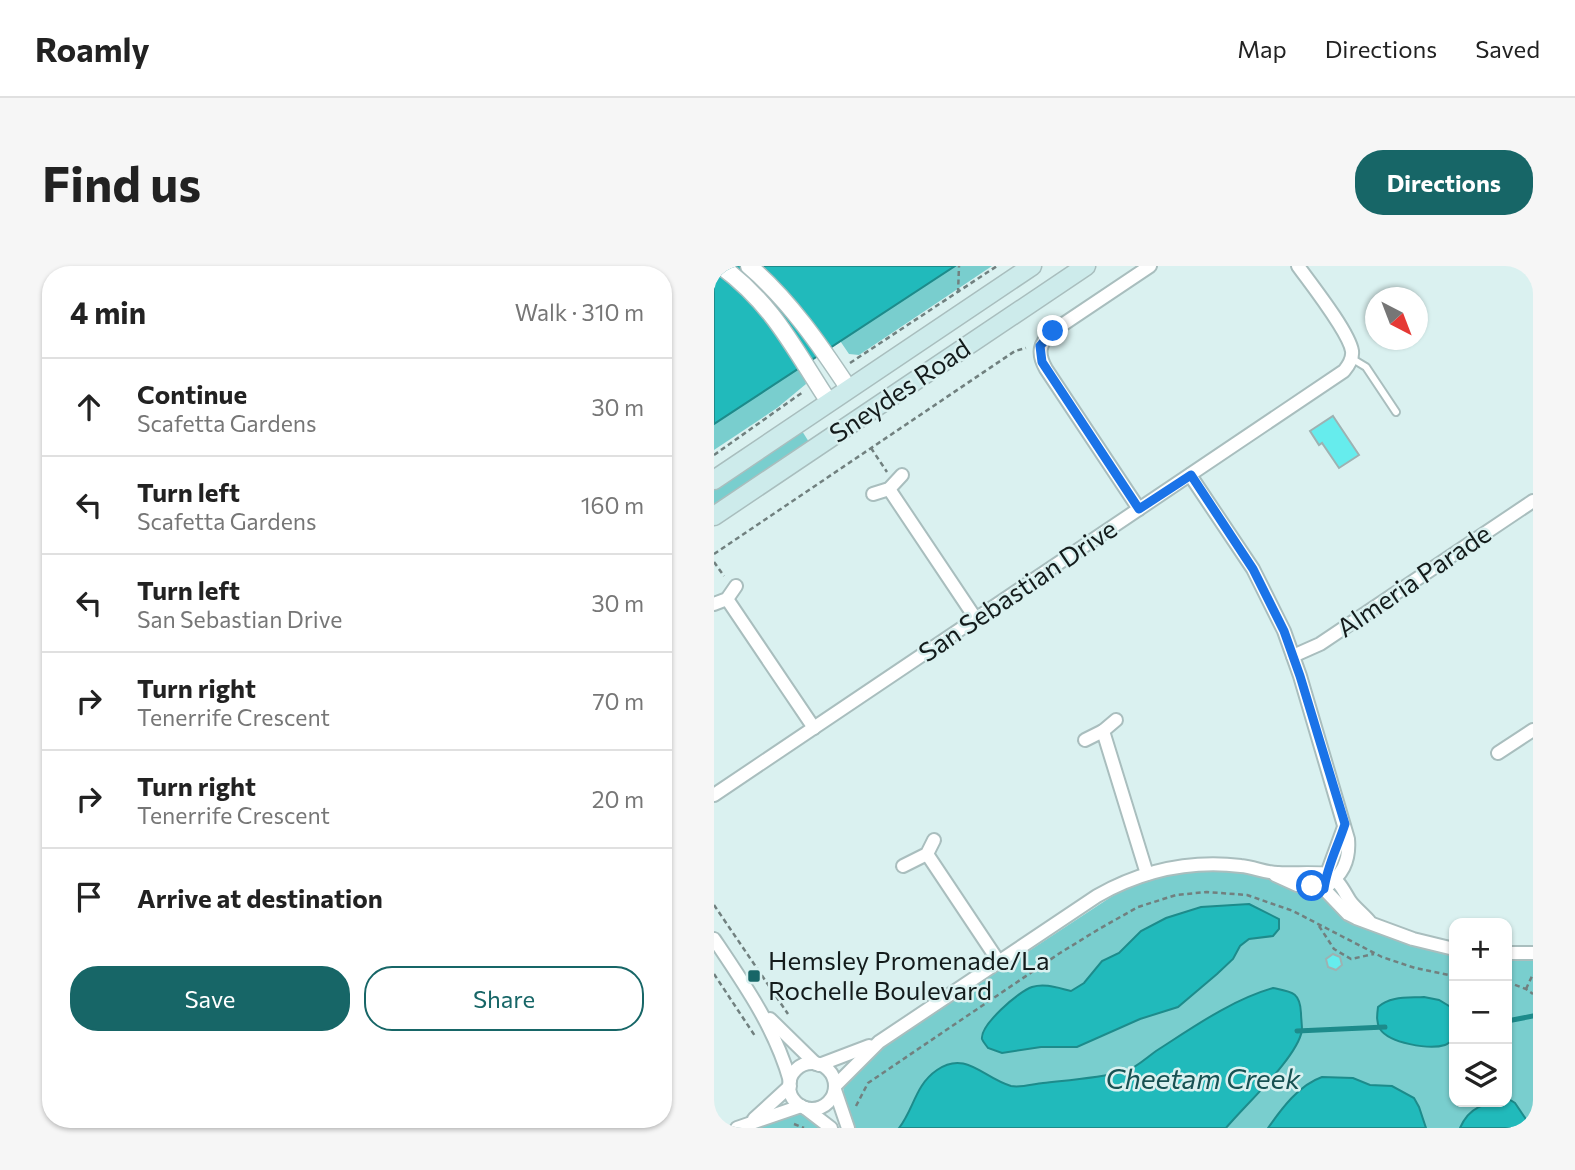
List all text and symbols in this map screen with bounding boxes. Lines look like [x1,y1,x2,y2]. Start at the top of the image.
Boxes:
text: Roamly [35,28,150,69]
text: Map [1237,34,1287,63]
text: Directions [1325,34,1437,63]
text: Saved [1475,34,1540,63]
button: Directions [1355,150,1533,215]
text: Find us [42,152,201,212]
north arrow [1365,287,1428,350]
text: 4 min [70,293,146,330]
text: Walk · 310 m [515,298,644,326]
route end [1037,315,1068,346]
street label: Sneydes Road [823,331,975,448]
text: Continue [137,378,247,409]
icon: ahead [70,388,108,426]
text: 30 m [591,393,644,421]
text: Scafetta Gardens [137,409,316,437]
text: Turn left [137,476,240,507]
icon: left [70,486,108,524]
text: 160 m [581,491,644,519]
text: Scafetta Gardens [137,507,316,535]
street label: San Sebastian Drive [912,512,1122,667]
street label: Almeria Parade [1330,517,1496,643]
text: Turn left [137,574,240,605]
icon: left [70,584,108,622]
text: 30 m [591,589,644,617]
text: San Sebastian Drive [137,605,342,633]
text: Turn right [137,672,256,703]
icon: right [70,682,108,720]
text: 70 m [592,687,644,715]
text: Tenerrife Crescent [137,703,330,731]
text: Turn right [137,770,256,801]
icon: right [70,780,108,818]
text: 20 m [592,785,644,813]
text: Tenerrife Crescent [137,801,330,829]
route start [1296,870,1327,901]
icon: arrive [70,878,108,916]
text: Arrive at destination [137,882,383,913]
map controls [1449,918,1512,1107]
button: + [1449,918,1512,981]
place label: Hemsley Promenade/La Rochelle Boulevard [768,944,1050,1005]
button: Save [70,966,350,1031]
button: Share [364,966,644,1031]
marker: Hemsley Promenade/La Rochelle Boulevard [746,968,762,984]
button: − [1449,981,1512,1044]
button: layers [1449,1044,1512,1107]
water label: Cheetam Creek [1105,1061,1301,1095]

